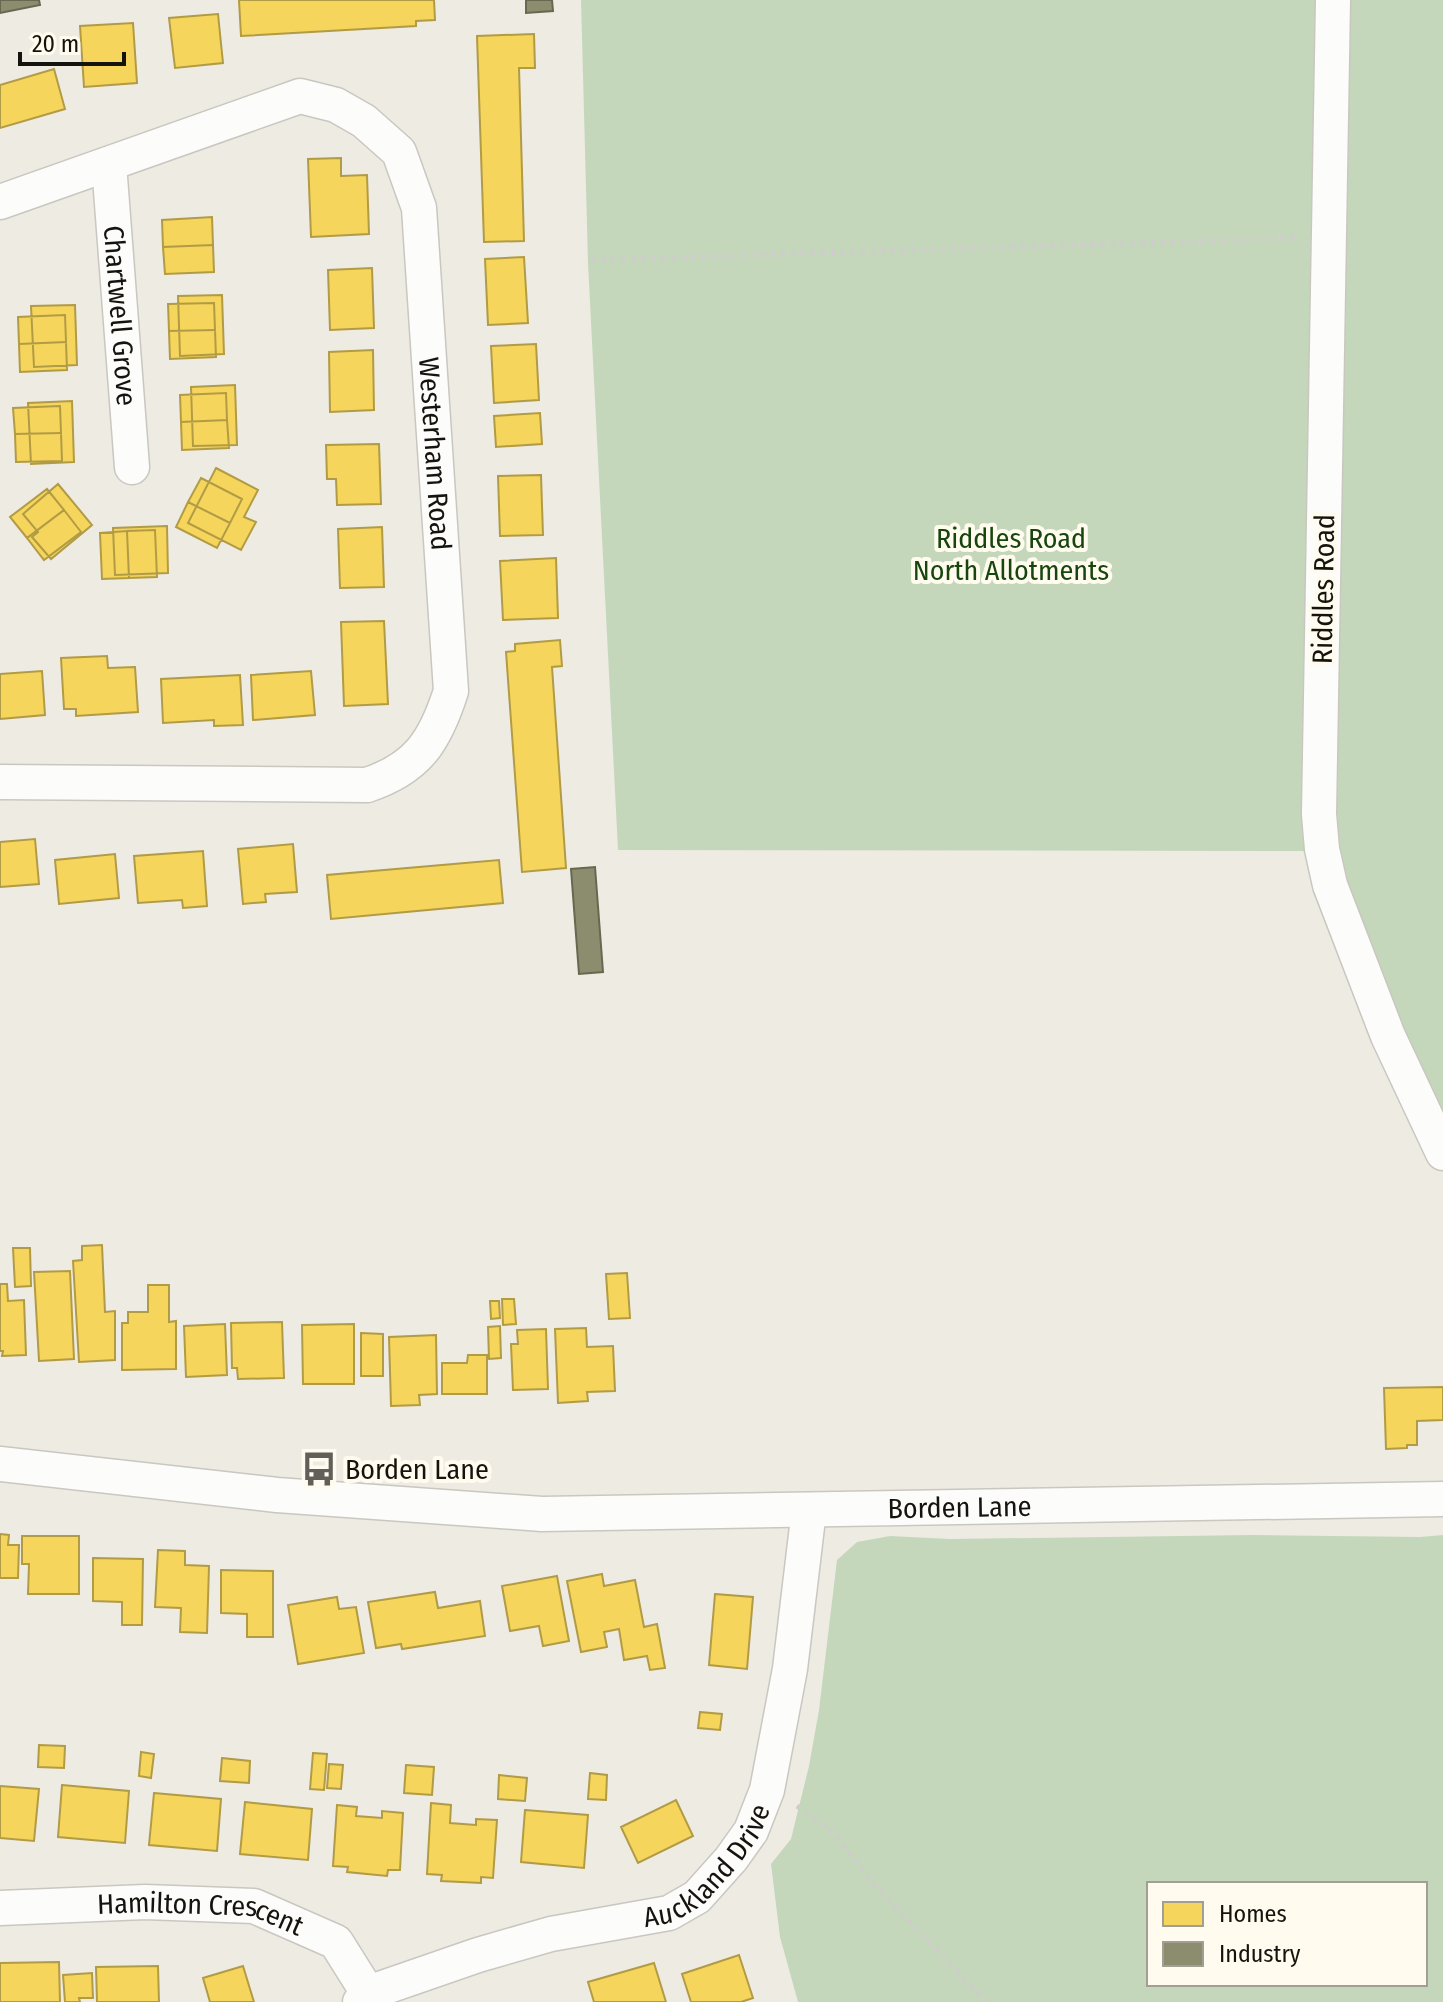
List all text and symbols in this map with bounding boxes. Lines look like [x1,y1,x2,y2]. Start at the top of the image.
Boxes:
scale bar [20,16,124,66]
text: 20 m [32,30,79,58]
street label: Chartwell Grove [97,224,143,407]
street label: Westerham Road [412,356,458,551]
street label: Riddles Road [1306,514,1341,664]
park label: Riddles Road North Allotments [913,522,1109,587]
bus stop icon: Borden Lane [300,1450,338,1488]
place label: Borden Lane [345,1453,489,1486]
street label: Borden Lane [887,1490,1032,1525]
street label: Auckland Drive [641,1799,777,1934]
legend [1147,1882,1427,1986]
street label: Hamilton Crescent [97,1886,309,1943]
text: Homes [1219,1900,1287,1928]
text: Industry [1219,1940,1301,1968]

